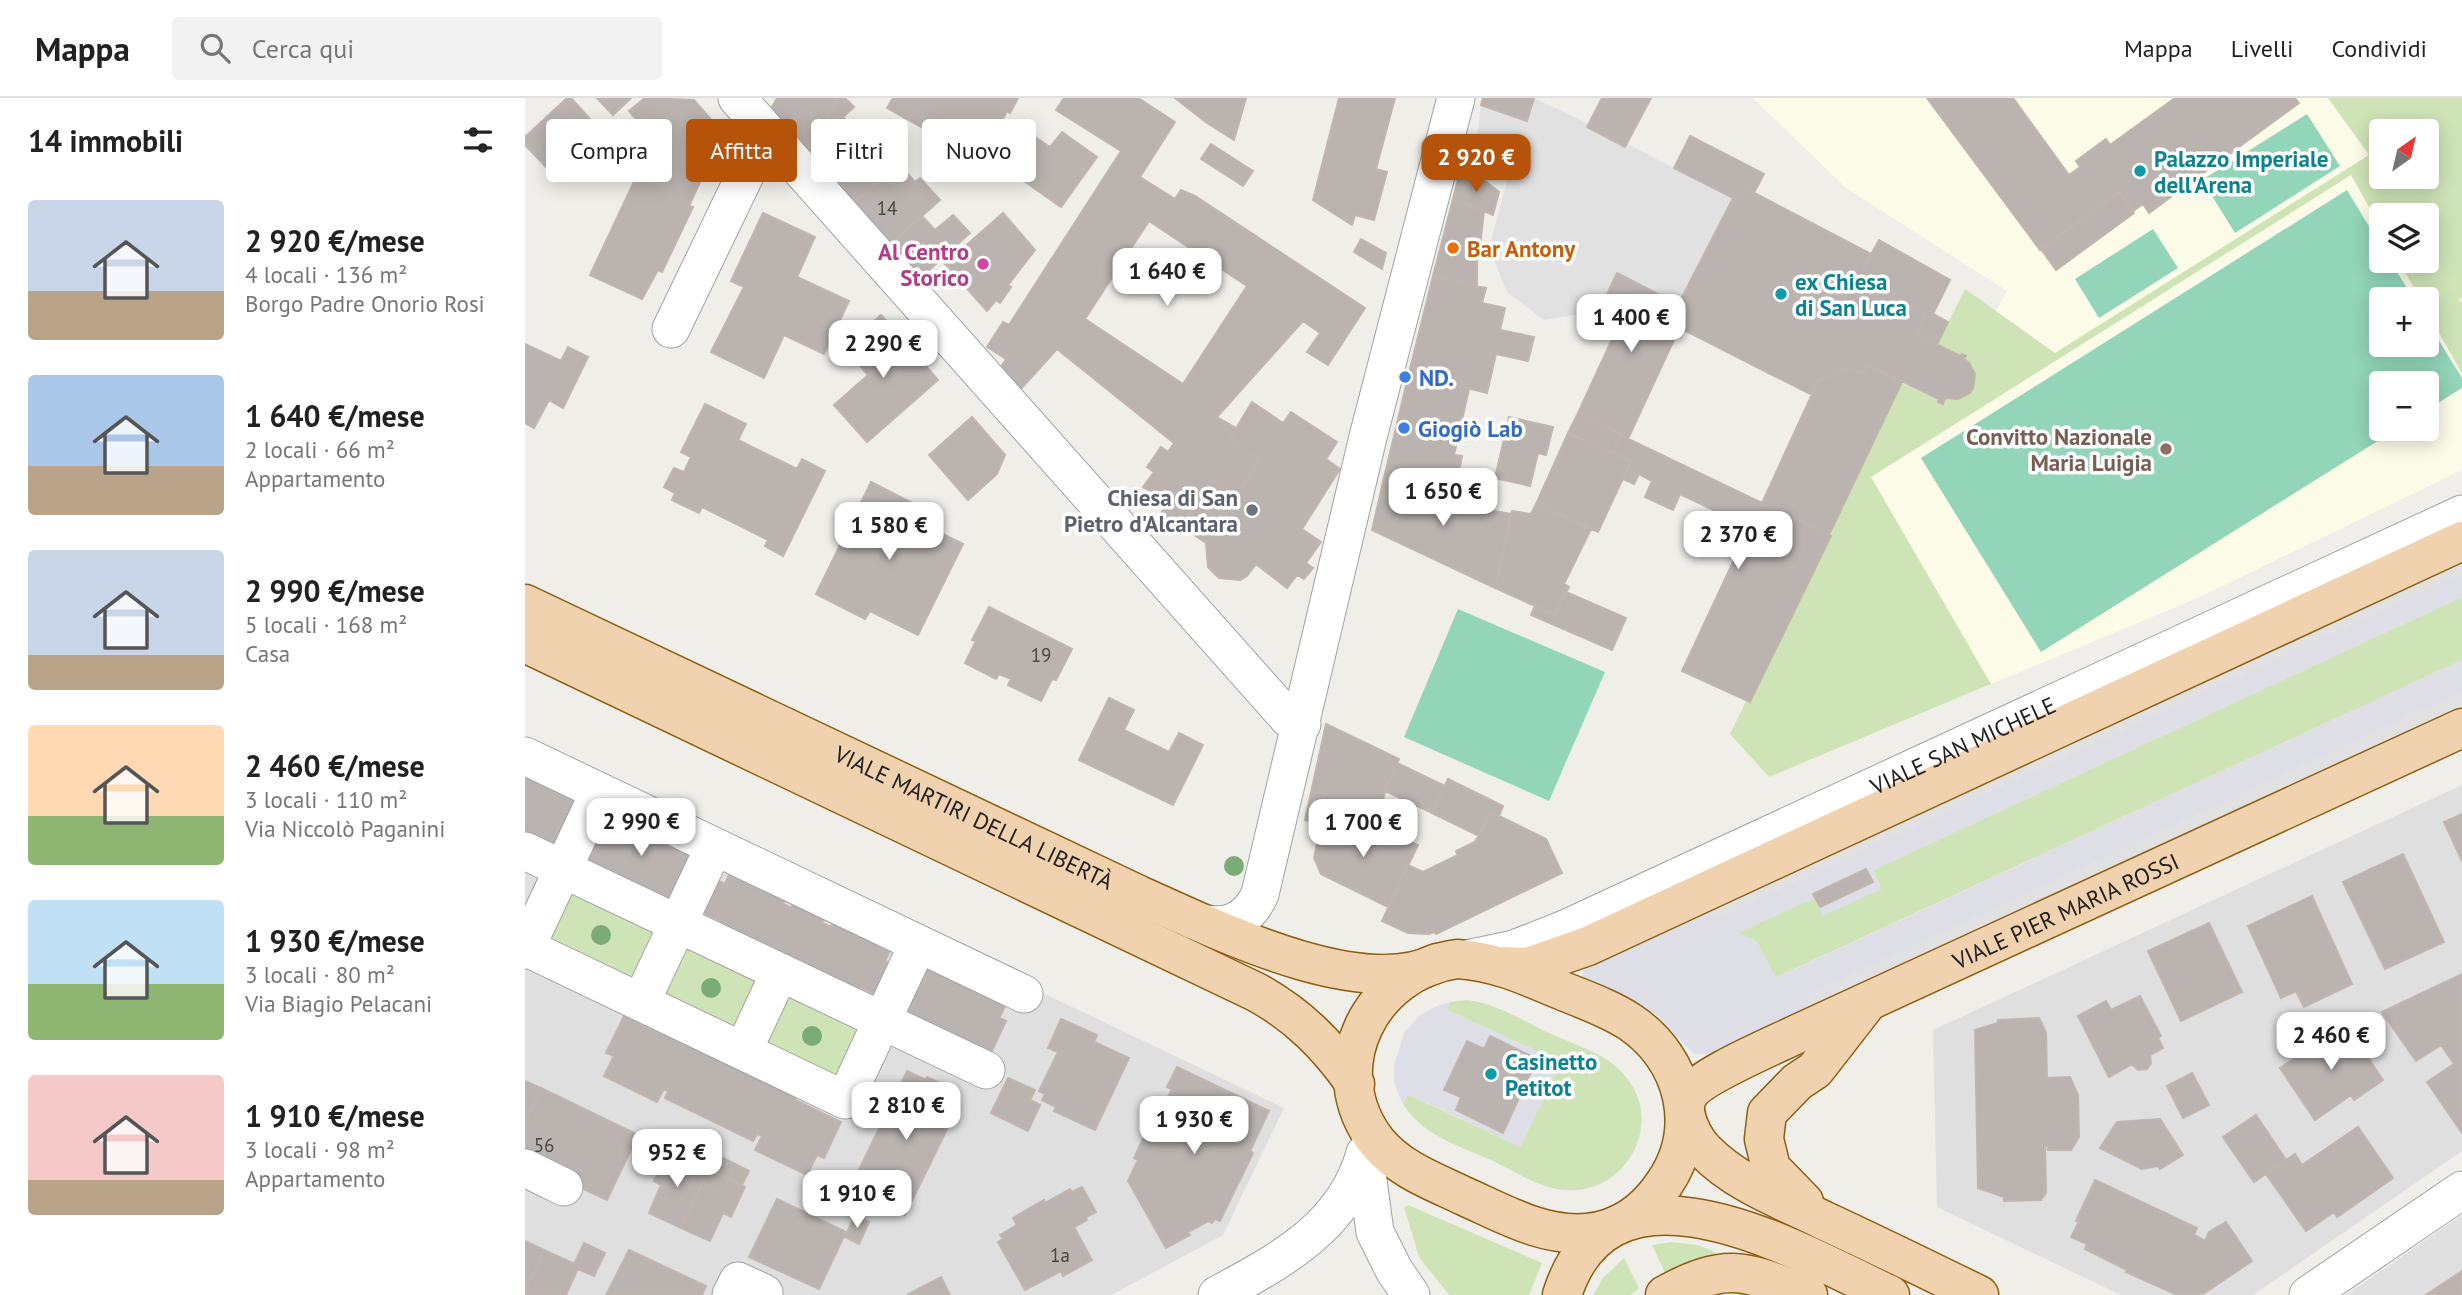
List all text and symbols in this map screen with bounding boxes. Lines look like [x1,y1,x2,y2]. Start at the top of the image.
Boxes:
search box [172,17,662,80]
text: Mappa [35,27,130,70]
icon: search [196,29,234,67]
text: Cerca qui [252,32,354,65]
text: Mappa [2124,33,2193,64]
text: Livelli [2231,33,2293,64]
text: Condividi [2331,33,2427,64]
chip: Compra [546,119,672,182]
chip: Affitta [686,119,797,182]
chip: Filtri [811,119,908,182]
chip: Nuovo [922,119,1036,182]
north arrow [2369,119,2439,189]
map controls [2369,119,2439,441]
text: 14 immobili [28,121,183,160]
icon: filters [459,121,497,159]
pin: 2 920 € [1411,134,1541,194]
text: 2 920 € [1438,142,1514,171]
place label: Palazzo Imperiale dell'Arena [2154,144,2328,199]
marker: Palazzo Imperiale dell'Arena [2132,163,2148,179]
house number: 14 [877,196,897,220]
button: layers [2369,203,2439,273]
text: 2 920 €/mese [245,221,425,260]
icon: home [84,228,168,312]
place label: Bar Antony [1467,234,1576,263]
place label: Al Centro Storico [878,237,969,292]
marker: Bar Antony [1445,240,1461,256]
pin: 1 640 € [1102,248,1232,308]
marker: Al Centro Storico [975,256,991,272]
text: 1 640 € [1129,256,1205,285]
text: 4 locali · 136 m² [245,260,407,289]
place label: ex Chiesa di San Luca [1795,267,1907,322]
marker: ex Chiesa di San Luca [1773,286,1789,302]
button: + [2369,287,2439,357]
text: Borgo Padre Onorio Rosi [245,289,485,318]
pin: 1 400 € [1566,294,1696,354]
text: 1 400 € [1593,302,1669,331]
pin: 2 290 € [818,320,948,380]
text: 2 290 € [845,328,921,357]
place label: ND. [1419,363,1454,392]
marker: ND. [1397,369,1413,385]
button: − [2369,371,2439,441]
text: 1 640 €/mese [245,396,425,435]
icon: home [84,403,168,487]
place label: Giogiò Lab [1418,414,1523,443]
marker: Giogiò Lab [1396,420,1412,436]
place label: Convitto Nazionale Maria Luigia [1966,422,2152,477]
text: 2 locali · 66 m² [245,435,395,464]
marker: Convitto Nazionale Maria Luigia [2158,441,2174,457]
text: Appartamento [245,464,385,493]
pin: 1 650 € [1378,468,1508,528]
text: 1 650 € [1405,476,1481,505]
place label: Chiesa di San Pietro d'Alcantara [1064,483,1238,538]
marker: Chiesa di San Pietro d'Alcantara [1244,502,1260,518]
pin: 1 580 € [824,503,954,562]
text: 1 580 € [851,510,927,539]
pin: 2 370 € [1673,512,1803,571]
text: 2 370 € [1700,519,1776,548]
text: 2 990 €/mese [245,571,425,610]
icon: home [84,578,168,662]
text: 5 locali · 168 m² [245,610,407,639]
text: Casa [245,639,290,668]
house number: 19 [1031,643,1051,667]
street label: VIALE SAN MICHELE [1865,690,2060,801]
street label: VIALE MARTIRI DELLA LIBERTÀ [829,738,1119,895]
text: 2 460 €/mese [245,746,425,785]
icon: home [84,753,168,837]
text: 3 locali · 110 m² [245,785,407,814]
pin: 2 990 € [576,798,706,858]
pin: 1 700 € [1298,800,1428,859]
text: 2 990 € [603,806,679,835]
text: 1 700 € [1325,807,1401,836]
text: Via Niccolò Paganini [245,814,445,843]
street label: VIALE PIER MARIA ROSSI [1947,846,2183,975]
text: 1 930 €/mese [245,921,425,960]
icon: home [84,928,168,1012]
text: 3 locali · 80 m² [245,960,395,989]
text: Via Biagio Pelacani [245,989,432,1018]
pin: 2 460 € [2266,1012,2396,1072]
text: 2 460 € [2293,1020,2369,1049]
place label: Casinetto Petitot [1505,1047,1597,1102]
marker: Casinetto Petitot [1483,1066,1499,1082]
pin: 2 810 € [841,1082,971,1142]
text: 2 810 € [868,1090,944,1119]
text: 1 910 €/mese [245,1096,425,1135]
pin: 1 930 € [1129,1096,1259,1156]
icon: home [84,1103,168,1187]
text: 1 930 € [1156,1104,1232,1133]
pin: 952 € [628,1130,726,1189]
house number: 56 [534,1133,554,1157]
text: 3 locali · 98 m² [245,1135,395,1164]
text: 952 € [648,1137,706,1166]
text: Appartamento [245,1164,385,1193]
pin: 1 910 € [792,1170,922,1230]
text: 1 910 € [819,1178,895,1207]
house number: 1a [1050,1243,1070,1267]

